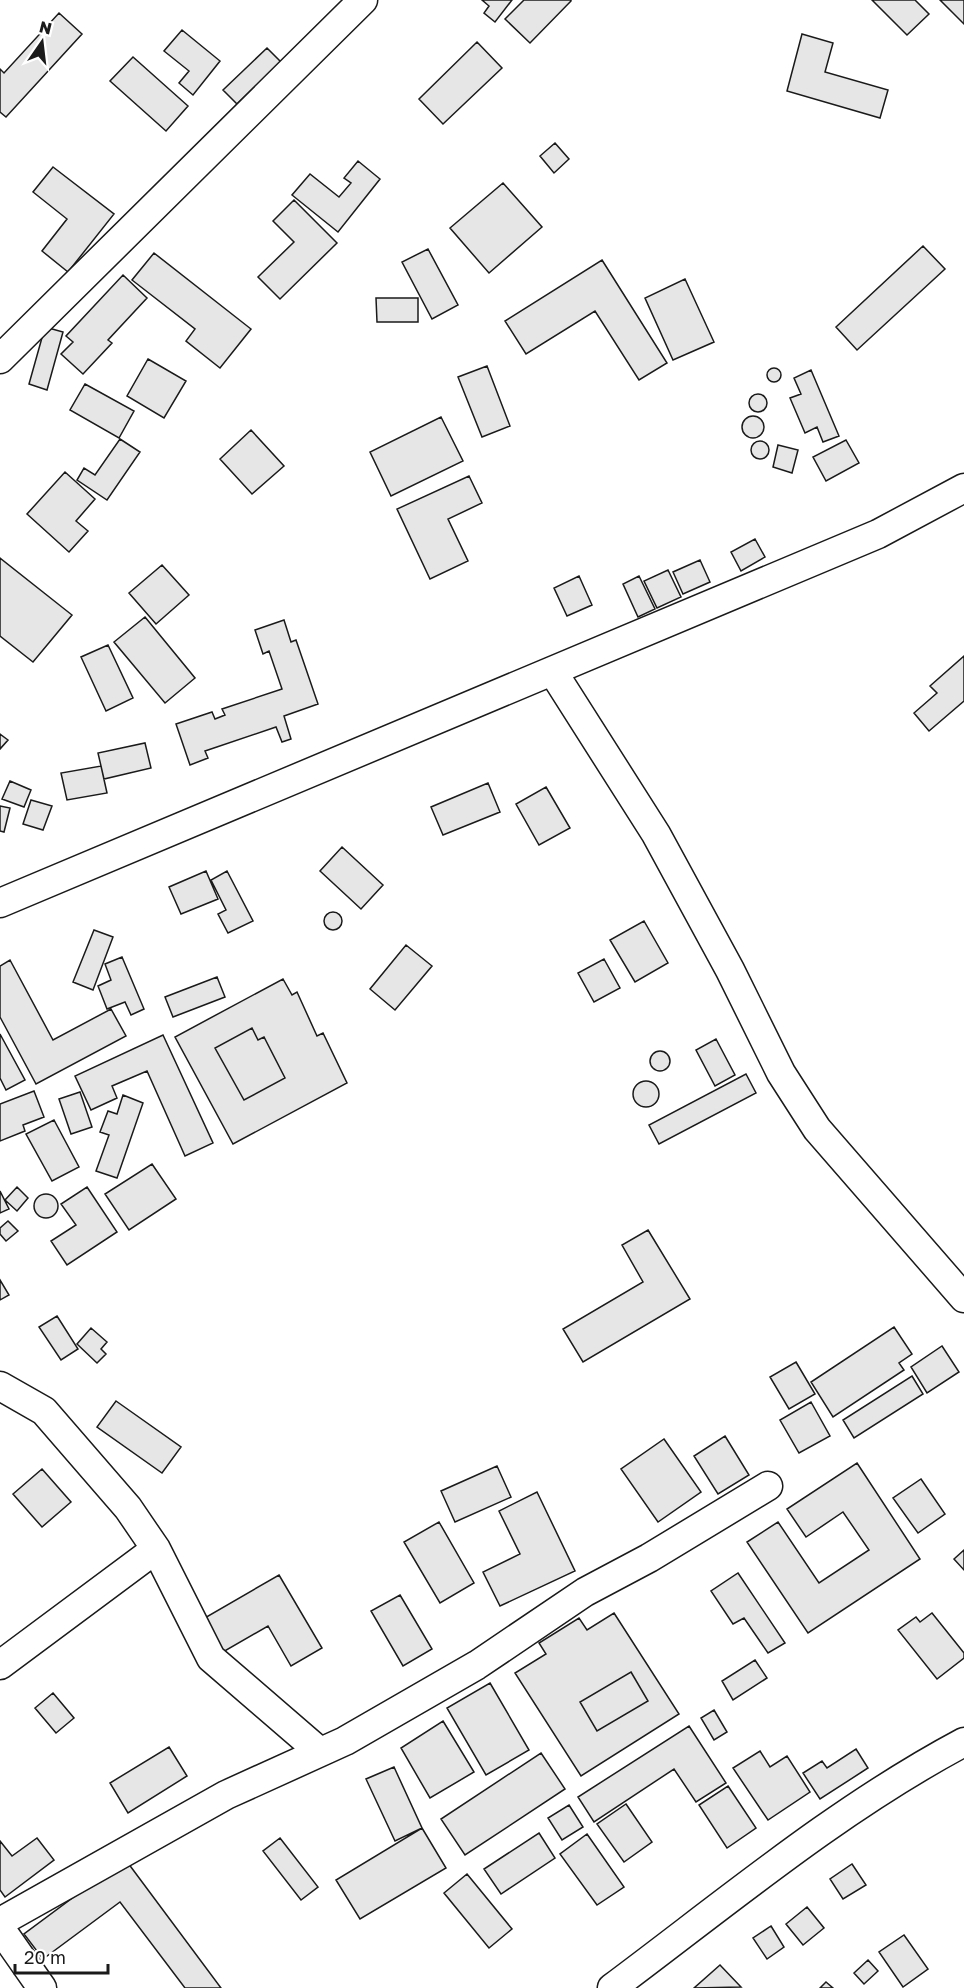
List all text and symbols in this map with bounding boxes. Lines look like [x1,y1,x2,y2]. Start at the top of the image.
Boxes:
north arrow [12,12,72,72]
text: N [37,16,54,39]
scale bar [15,1937,108,1975]
text: 20 m [24,1946,66,1968]

